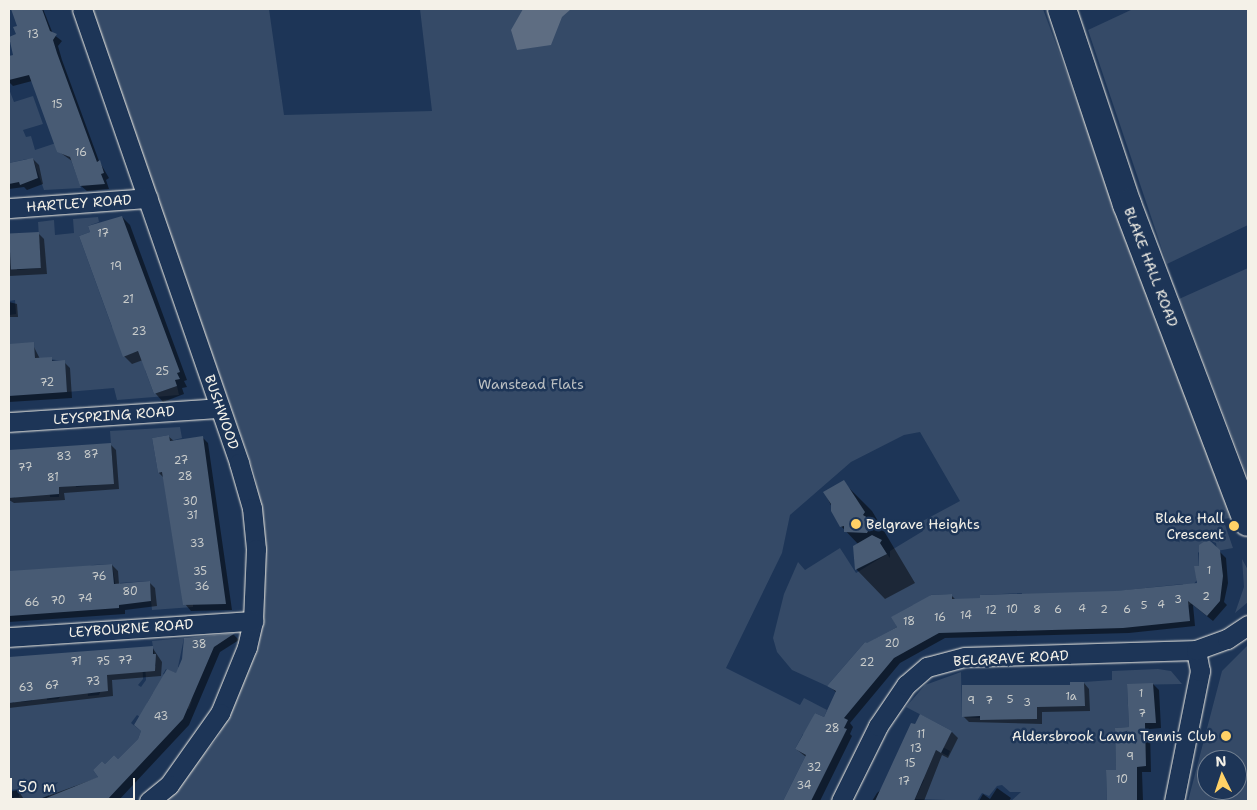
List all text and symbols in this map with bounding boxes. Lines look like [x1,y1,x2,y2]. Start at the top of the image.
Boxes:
house number: 13 [27,28,39,42]
house number: 15 [51,98,63,112]
house number: 16 [75,146,87,160]
street label: HARTLEY ROAD [26,191,132,215]
street label: BLAKE HALL ROAD [1120,205,1182,329]
house number: 17 [97,227,109,241]
house number: 19 [110,260,122,274]
house number: 21 [122,293,134,307]
house number: 23 [132,325,146,339]
house number: 25 [155,365,169,379]
street label: BUSHWOOD [201,372,243,452]
house number: 72 [40,376,54,390]
park label: Wanstead Flats [478,376,584,392]
street label: LEYSPRING ROAD [53,402,175,428]
house number: 87 [84,448,98,462]
house number: 83 [57,450,71,464]
house number: 27 [174,454,188,468]
house number: 77 [18,461,32,475]
house number: 28 [177,470,193,484]
house number: 81 [47,471,59,485]
house number: 30 [182,495,198,509]
house number: 31 [186,509,198,523]
place label: Blake Hall Crescent [1155,510,1224,542]
place label: Belgrave Heights [866,516,980,532]
marker: Belgrave Heights [850,518,862,530]
marker: Blake Hall Crescent [1228,520,1240,532]
house number: 33 [190,537,204,551]
house number: 1 [1207,564,1211,578]
house number: 35 [193,565,207,579]
house number: 76 [92,570,106,584]
house number: 36 [194,580,210,594]
house number: 80 [122,585,138,599]
house number: 2 [1202,590,1210,604]
house number: 74 [78,592,92,606]
house number: 3 [1174,593,1182,607]
house number: 70 [50,594,66,608]
house number: 66 [24,596,40,610]
house number: 4 [1157,598,1165,612]
house number: 5 [1141,599,1147,613]
house number: 4 [1078,602,1086,616]
house number: 10 [1006,603,1018,617]
house number: 8 [1033,603,1041,617]
house number: 6 [1054,603,1062,617]
house number: 2 [1100,603,1108,617]
house number: 6 [1123,603,1131,617]
house number: 12 [985,604,997,618]
house number: 14 [960,609,972,623]
house number: 16 [934,611,946,625]
street label: LEYBOURNE ROAD [68,615,194,641]
house number: 18 [903,615,915,629]
house number: 20 [884,637,900,651]
house number: 38 [191,638,207,652]
street label: BELGRAVE ROAD [953,647,1069,669]
house number: 77 [118,654,132,668]
house number: 71 [70,655,82,669]
house number: 75 [96,655,110,669]
house number: 22 [860,656,874,670]
house number: 73 [86,675,100,689]
house number: 67 [45,679,59,693]
house number: 63 [19,681,33,695]
house number: 1 [1139,687,1143,701]
house number: 1a [1065,690,1077,704]
house number: 5 [1007,693,1013,707]
house number: 9 [967,694,975,708]
house number: 7 [985,694,993,708]
house number: 3 [1023,696,1031,710]
house number: 7 [1138,707,1146,721]
house number: 43 [154,710,168,724]
house number: 28 [824,722,840,736]
house number: 11 [917,728,925,742]
place label: Aldersbrook Lawn Tennis Club [1012,728,1216,744]
marker: Aldersbrook Lawn Tennis Club [1220,730,1232,742]
house number: 13 [910,742,922,756]
house number: 9 [1126,750,1134,764]
north arrow [1197,750,1247,800]
text: N [1215,752,1227,770]
house number: 15 [904,757,916,771]
house number: 32 [807,761,821,775]
scale bar [12,768,138,800]
house number: 10 [1116,773,1128,787]
house number: 17 [898,775,910,789]
text: 50 m [18,777,56,797]
house number: 34 [797,779,811,793]

